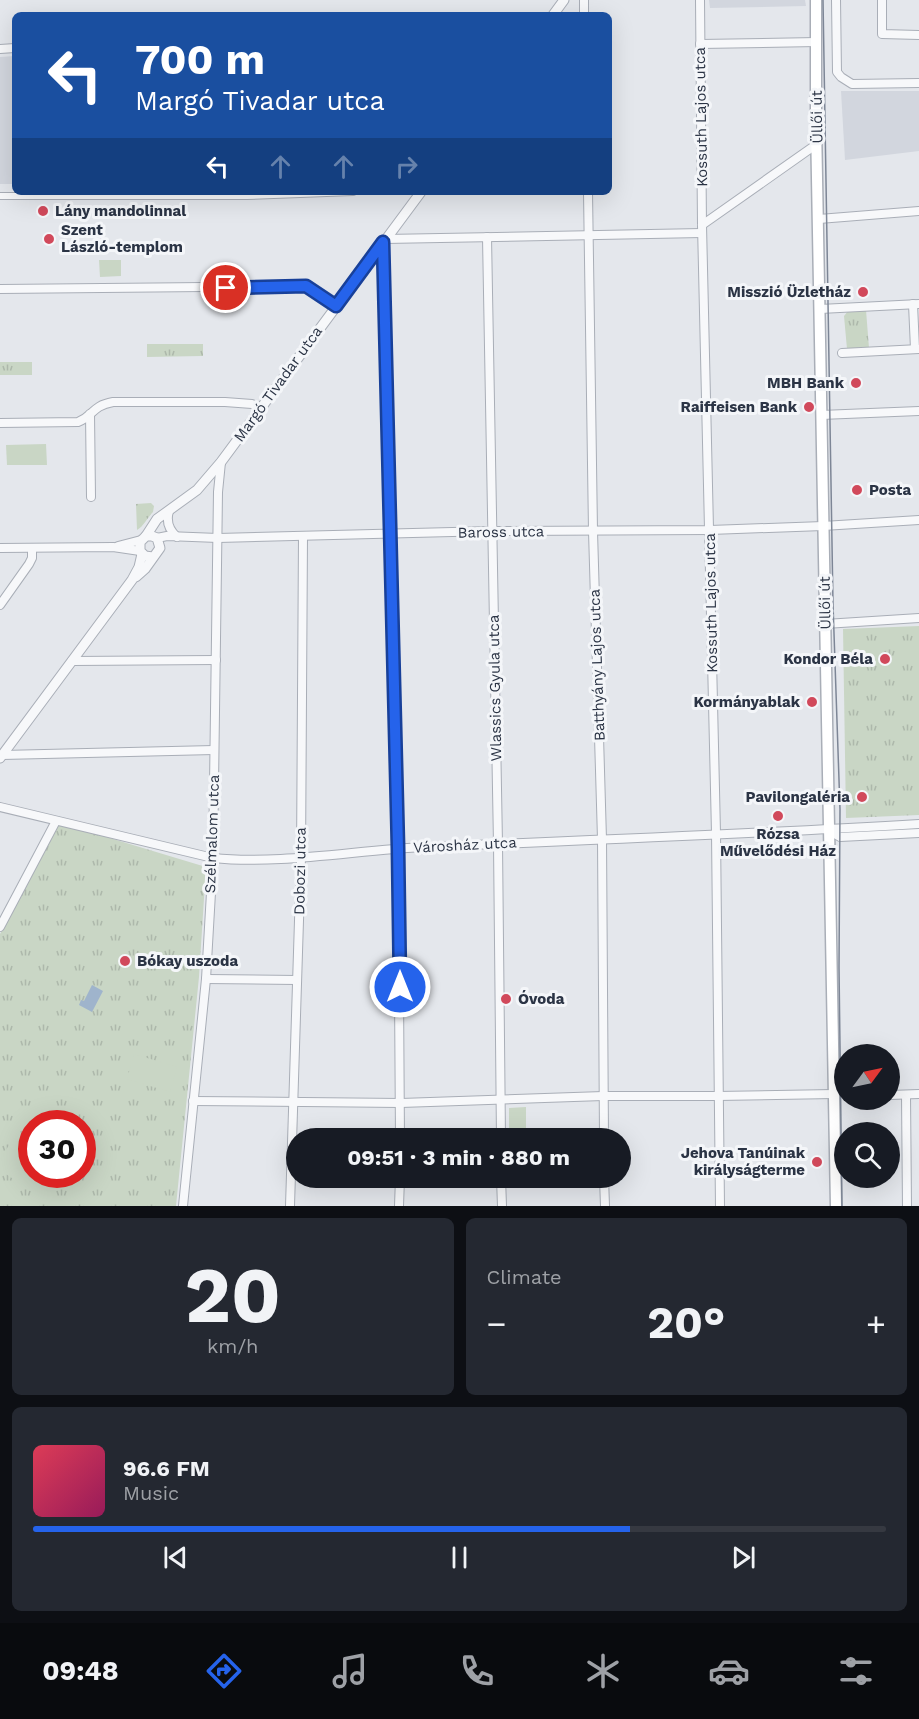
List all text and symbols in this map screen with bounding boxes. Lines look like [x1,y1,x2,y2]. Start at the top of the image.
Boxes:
text: 700 m [135,35,265,84]
icon: left [36,36,114,114]
street label: Kossuth Lajos utca [691,46,711,187]
text: Margó Tivadar utca [135,85,385,117]
street label: Üllői út [808,89,826,144]
icon: left [201,150,234,183]
icon: ahead [264,150,297,183]
icon: ahead [327,150,360,183]
icon: right [390,150,423,183]
place label: Lány mandolinnal [55,202,186,220]
marker: Lány mandolinnal [36,204,50,218]
place label: Szent László-templom [61,221,183,256]
marker: Szent László-templom [42,232,56,246]
pin [200,262,251,313]
icon: arrive [209,271,242,304]
place label: Misszió Üzletház [727,283,851,301]
marker: Misszió Üzletház [856,285,870,299]
street label: Margó Tivadar utca [230,322,326,445]
place label: MBH Bank [767,374,845,392]
marker: MBH Bank [849,376,863,390]
place label: Raiffeisen Bank [681,398,798,416]
marker: Raiffeisen Bank [802,400,816,414]
place label: Posta [869,481,911,499]
marker: Posta [850,483,864,497]
street label: Baross utca [458,522,545,542]
street label: Kossuth Lajos utca [701,532,721,673]
street label: Üllői út [816,575,834,630]
street label: Batthyány Lajos utca [585,588,609,741]
street label: Wlassics Gyula utca [485,614,505,762]
place label: Kondor Béla [783,650,873,668]
marker: Kondor Béla [878,652,892,666]
place label: Kormányablak [694,693,801,711]
marker: Kormányablak [805,695,819,709]
street label: Szélmalom utca [201,774,223,894]
place label: Pavilongaléria [745,788,850,806]
marker: Pavilongaléria [855,790,869,804]
marker: Rózsa Művelődési Ház [771,809,785,823]
place label: Rózsa Művelődési Ház [720,825,836,860]
street label: Dobozi utca [290,827,310,915]
street label: Városház utca [413,833,518,857]
place label: Bókay uszoda [137,952,238,970]
marker: Bókay uszoda [118,954,132,968]
position arrow [368,955,432,1019]
place label: Óvoda [518,990,565,1008]
marker: Óvoda [499,992,513,1006]
north arrow [834,1044,900,1110]
map controls [834,1044,900,1188]
speed limit sign: 30 [18,1110,96,1188]
button: search [834,1122,900,1188]
place label: Jehova Tanúinak királyságterme [681,1144,806,1179]
text: 09:51 · 3 min · 880 m [347,1145,570,1170]
marker: Jehova Tanúinak királyságterme [810,1155,824,1169]
text: 20 [184,1249,281,1341]
text: Climate [487,1265,562,1289]
text: 20° [647,1296,725,1349]
text: − [487,1304,506,1343]
text: + [866,1304,886,1343]
text: km/h [207,1334,259,1358]
text: 96.6 FM [123,1456,210,1481]
text: Music [123,1481,179,1505]
icon: previous [159,1541,192,1574]
icon: pause [443,1541,476,1574]
icon: next [727,1541,760,1574]
icon: directions [203,1650,245,1692]
icon: music [329,1650,371,1692]
icon: phone [456,1650,498,1692]
icon: climate [582,1650,624,1692]
icon: car [708,1650,750,1692]
icon: filters [835,1650,877,1692]
text: 09:48 [42,1655,119,1687]

